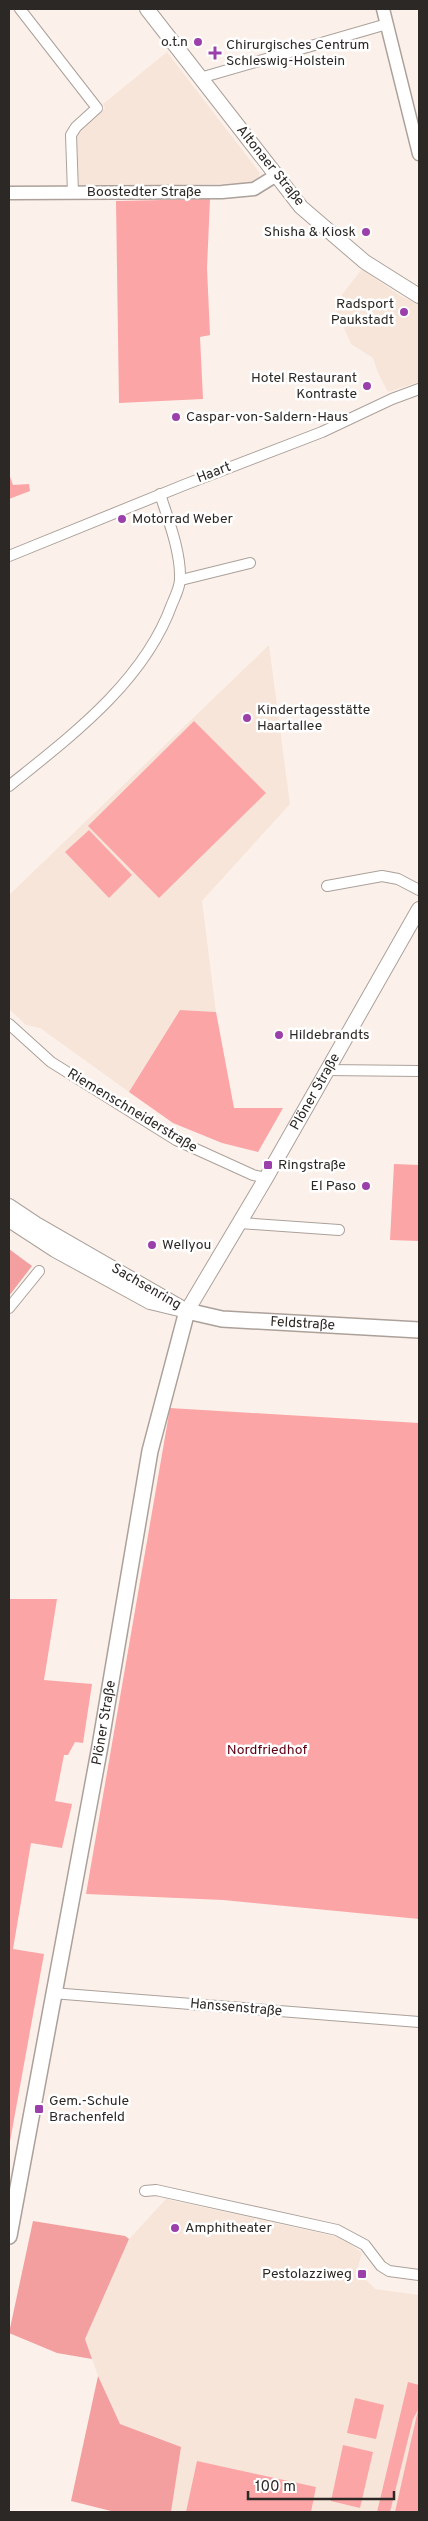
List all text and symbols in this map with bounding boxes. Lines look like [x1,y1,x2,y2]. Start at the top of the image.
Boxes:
place label: o.t.n [161,34,188,51]
marker: o.t.n [192,36,204,48]
place label: Chirurgisches Centrum Schleswig-Holstein [226,37,369,70]
marker: Chirurgisches Centrum Schleswig-Holstein [208,46,222,60]
street label: Altonaer Straße [232,122,308,210]
street label: Boostedter Straße [87,184,201,201]
place label: Shisha & Kiosk [264,224,356,241]
marker: Shisha & Kiosk [360,226,372,238]
place label: Radsport Paukstadt [331,296,394,329]
marker: Radsport Paukstadt [398,306,410,318]
place label: Hotel Restaurant Kontraste [251,370,357,403]
marker: Hotel Restaurant Kontraste [361,380,373,392]
place label: Caspar-von-Saldern-Haus [186,409,348,426]
marker: Caspar-von-Saldern-Haus [170,411,182,423]
street label: Haart [194,459,234,487]
place label: Motorrad Weber [132,511,234,528]
marker: Motorrad Weber [116,513,128,525]
place label: Kindertagesstätte Haartallee [257,702,370,735]
marker: Kindertagesstätte Haartallee [241,712,253,724]
place label: Hildebrandts [289,1027,370,1044]
marker: Hildebrandts [273,1029,285,1041]
street label: Plöner Straße [286,1050,344,1133]
street label: Riemenschneiderstraße [64,1065,200,1157]
place label: Ringstraße [278,1157,346,1174]
marker: Ringstraße [262,1159,274,1171]
place label: El Paso [311,1178,356,1195]
marker: El Paso [360,1180,372,1192]
place label: Wellyou [162,1237,211,1254]
marker: Wellyou [146,1239,158,1251]
street label: Sachsenring [108,1260,184,1314]
street label: Feldstraße [270,1313,335,1334]
street label: Plöner Straße [88,1679,119,1767]
park label: Nordfriedhof [227,1742,307,1759]
street label: Hanssenstraße [189,1996,283,2020]
place label: Gem.-Schule Brachenfeld [49,2093,129,2126]
marker: Gem.-Schule Brachenfeld [33,2103,45,2115]
place label: Amphitheater [185,2220,272,2237]
marker: Amphitheater [169,2222,181,2234]
place label: Pestolazziweg [262,2266,352,2283]
marker: Pestolazziweg [356,2268,368,2280]
scale bar [248,2468,394,2500]
text: 100 m [255,2478,296,2497]

